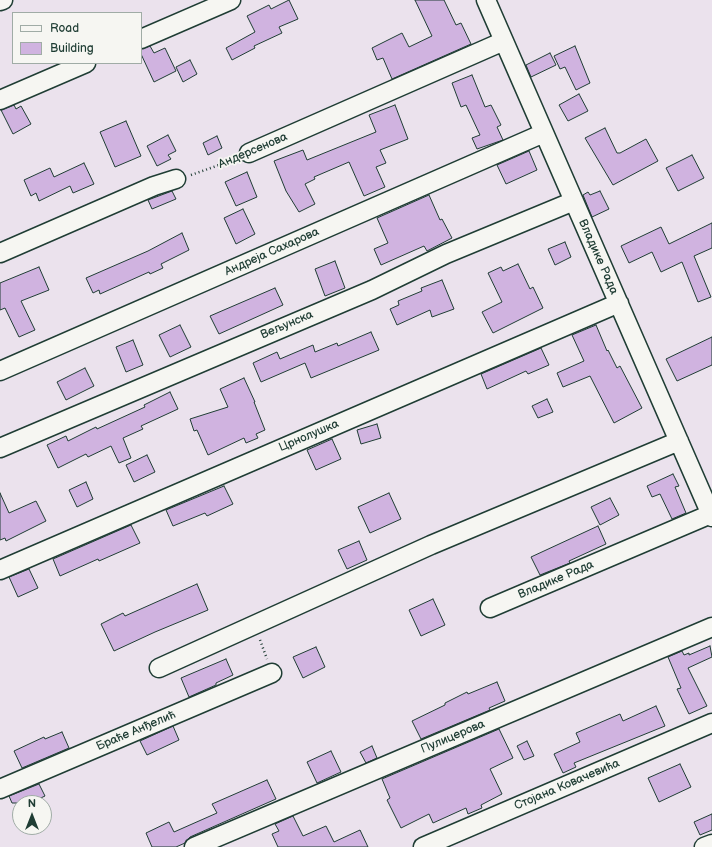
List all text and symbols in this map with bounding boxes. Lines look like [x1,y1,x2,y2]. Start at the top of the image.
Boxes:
legend [12,12,142,64]
text: Road [50,21,79,36]
text: Building [50,41,94,56]
street label: Андерсенова [216,130,290,172]
street label: Владике Рада [575,217,621,297]
street label: Андреја Сахарова [223,225,321,279]
street label: Вељунска [259,308,315,342]
street label: Црнолушка [277,417,341,455]
street label: Владике Рада [516,558,596,602]
street label: Браће Анђелић [94,708,178,754]
street label: Пулицерова [419,717,487,757]
street label: Стојана Ковачевића [512,756,622,814]
north arrow [12,795,52,835]
text: N [28,797,36,810]

